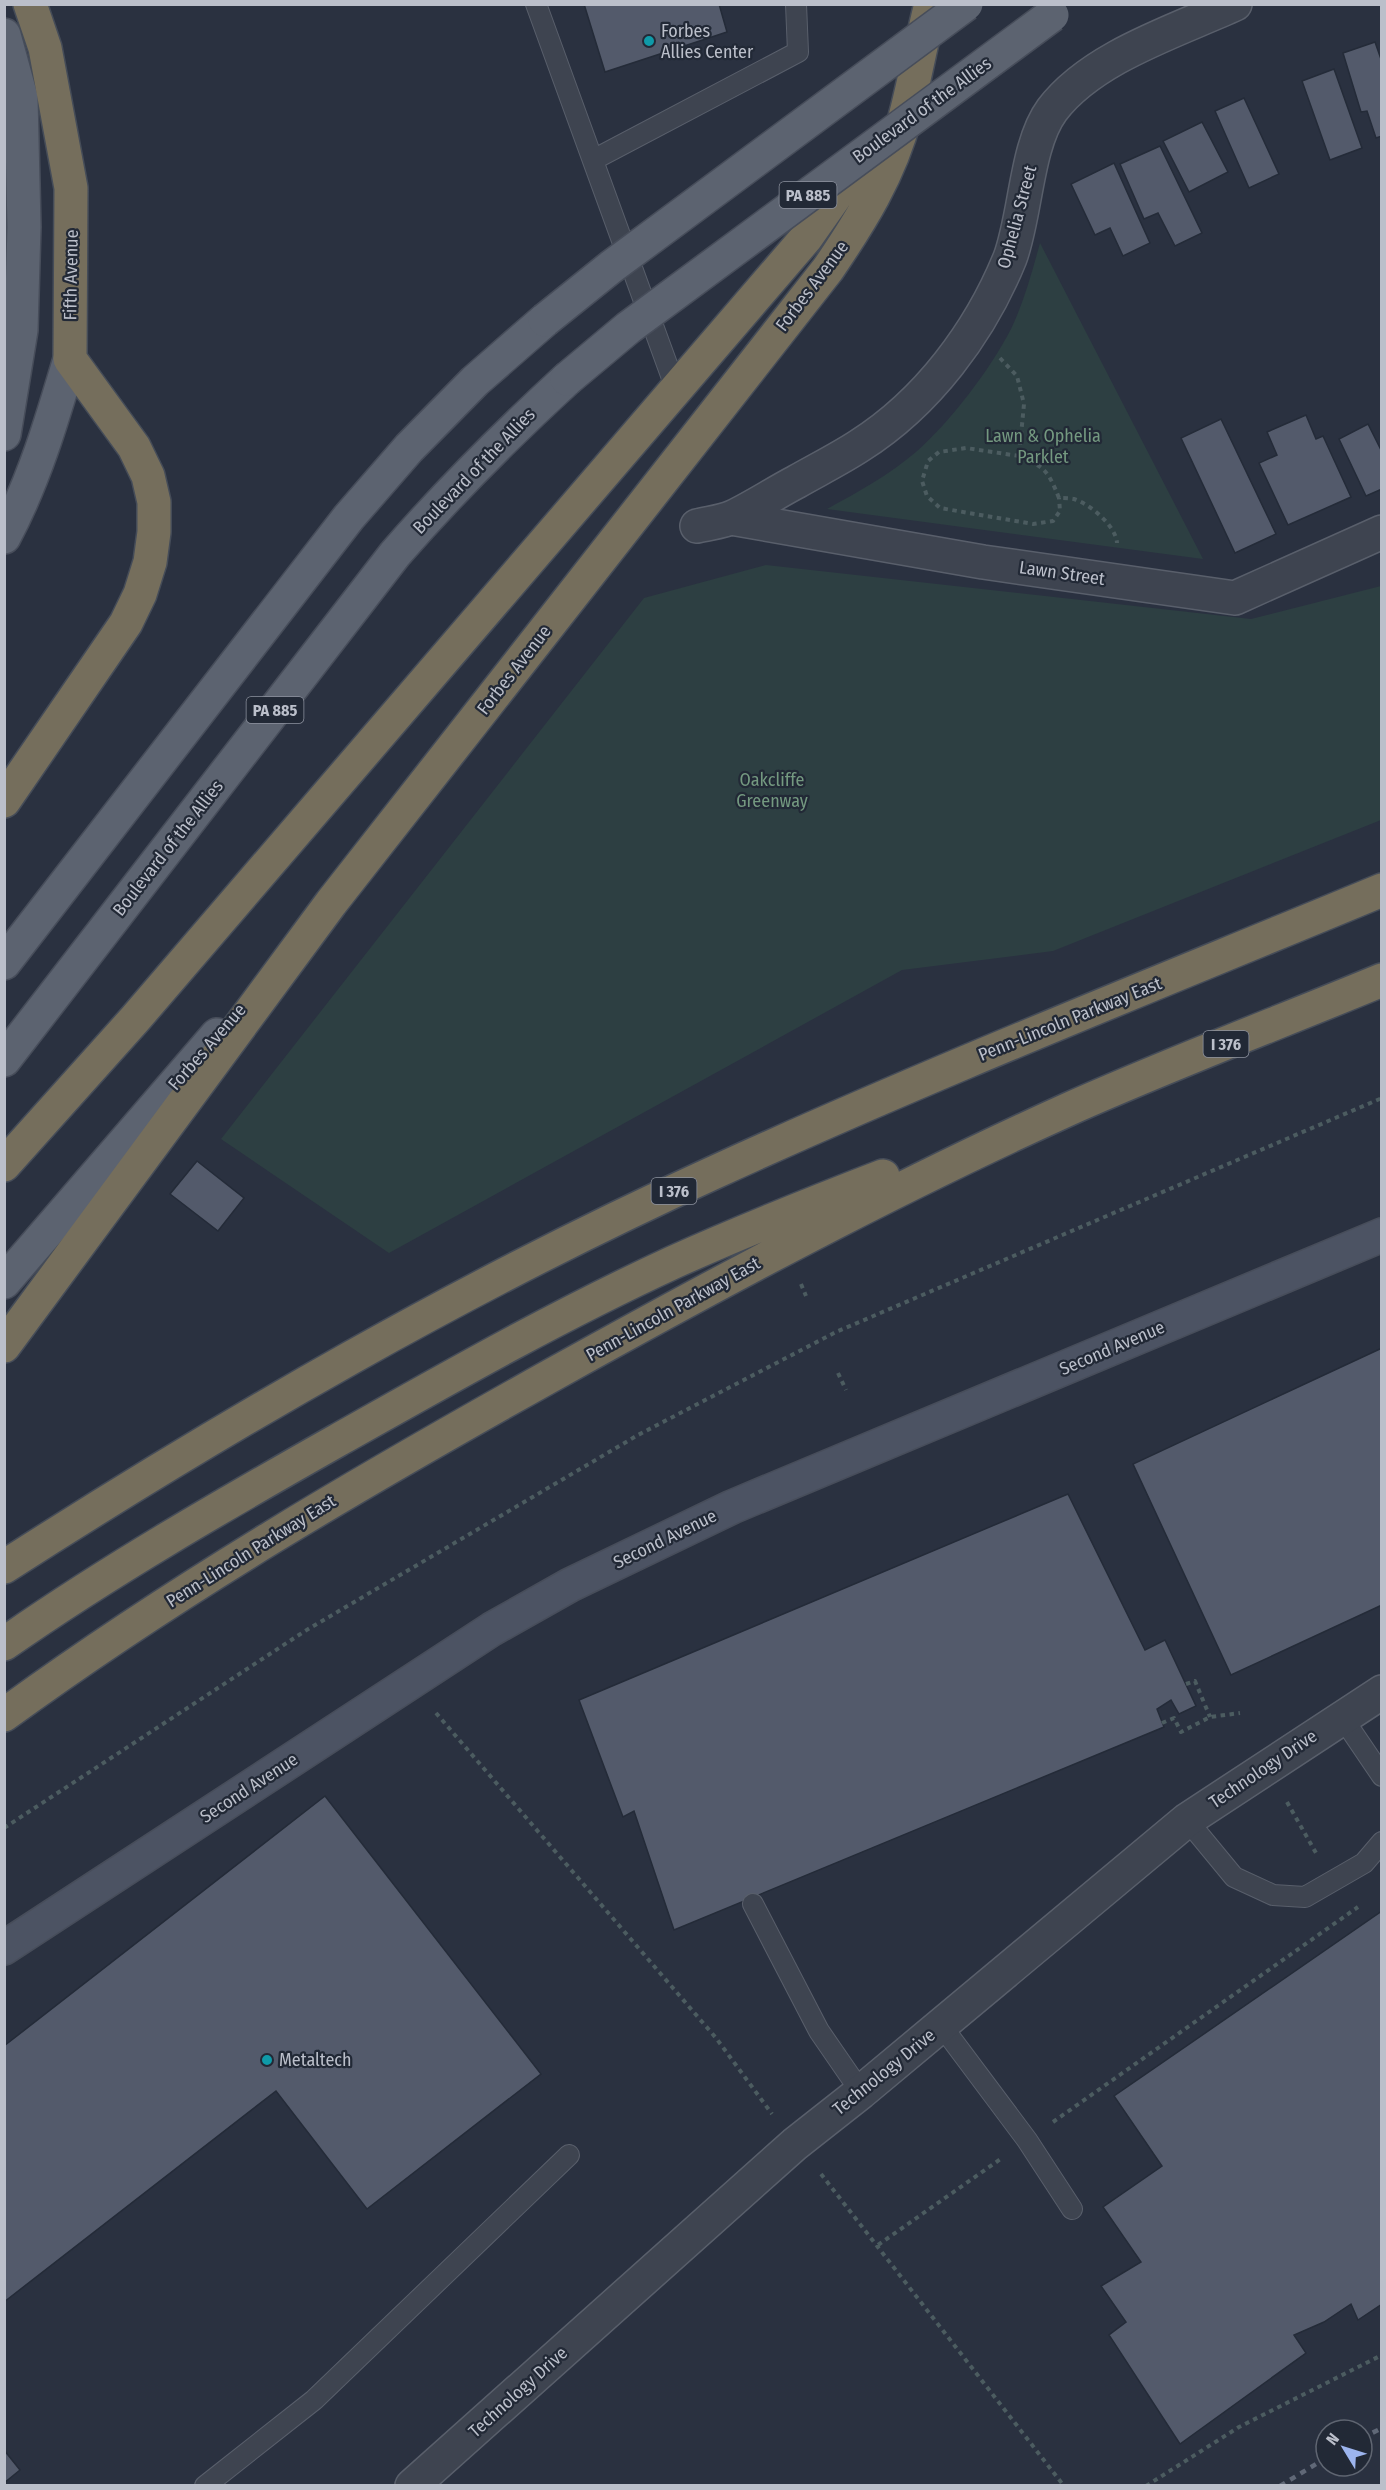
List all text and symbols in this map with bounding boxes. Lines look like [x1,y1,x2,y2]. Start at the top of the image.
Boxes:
place label: Forbes Allies Center [661,20,754,63]
marker: Forbes Allies Center [642,34,656,48]
street label: Boulevard of the Allies [848,52,996,168]
street label: Ophelia Street [993,163,1041,271]
road number: PA 885 [780,182,836,208]
street label: Fifth Avenue [59,229,83,321]
street label: Forbes Avenue [771,236,853,336]
street label: Boulevard of the Allies [408,403,540,538]
park label: Lawn & Ophelia Parklet [985,425,1101,468]
street label: Lawn Street [1018,556,1106,590]
street label: Forbes Avenue [472,621,556,719]
road number: PA 885 [246,697,304,723]
park label: Oakcliffe Greenway [736,769,808,812]
street label: Boulevard of the Allies [108,775,228,920]
street label: Penn-Lincoln Parkway East [975,972,1165,1066]
street label: Forbes Avenue [163,999,251,1095]
road number: I 376 [1204,1031,1248,1057]
road number: I 376 [652,1178,696,1204]
street label: Penn-Lincoln Parkway East [582,1252,764,1366]
street label: Second Avenue [1056,1316,1168,1380]
street label: Penn-Lincoln Parkway East [162,1490,340,1612]
street label: Second Avenue [610,1504,720,1573]
street label: Technology Drive [1205,1725,1321,1813]
street label: Second Avenue [196,1748,302,1828]
street label: Technology Drive [828,2024,940,2120]
place label: Metaltech [279,2049,352,2071]
marker: Metaltech [260,2053,274,2067]
street label: Technology Drive [464,2342,572,2442]
north arrow [1314,2418,1374,2478]
text: N [1322,2429,1343,2449]

